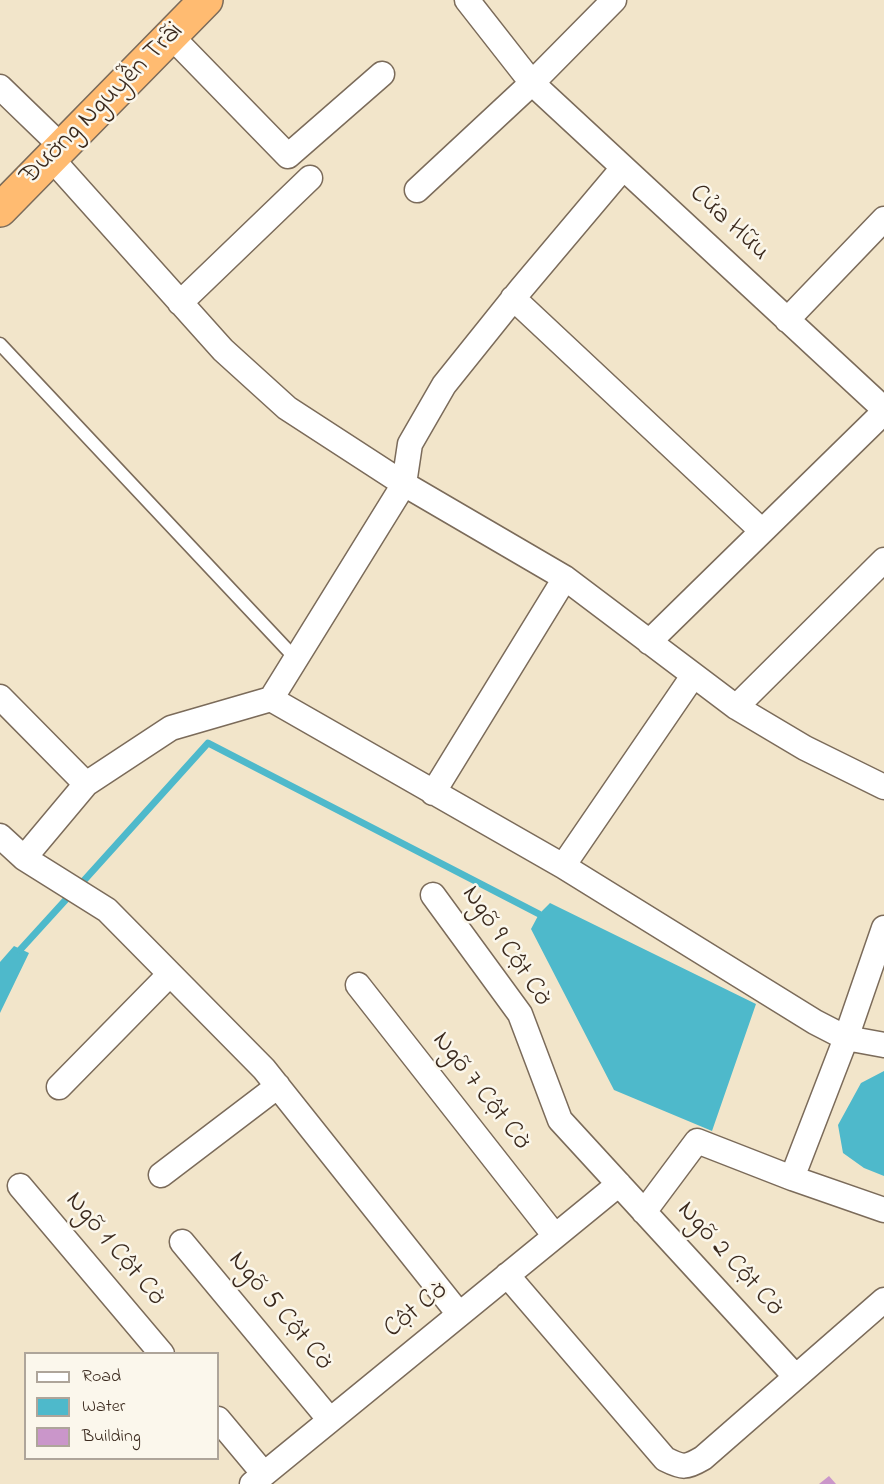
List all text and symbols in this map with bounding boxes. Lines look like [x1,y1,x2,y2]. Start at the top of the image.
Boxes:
street label: Đường Nguyễn Trãi [15,17,191,193]
street label: Cửa Hữu [681,179,775,269]
street label: Ngõ 9 Cột Cờ [453,880,557,1014]
street label: Ngõ 7 Cột Cờ [424,1026,536,1158]
street label: Ngõ 1 Cột Cờ [57,1186,171,1314]
street label: Ngõ 2 Cột Cờ [669,1196,789,1324]
street label: Ngõ 5 Cột Cờ [220,1246,338,1378]
street label: Cột Cờ [379,1276,455,1346]
legend [24,1352,219,1460]
text: Road [82,1364,121,1390]
text: Water [82,1394,125,1420]
text: Building [82,1424,141,1450]

